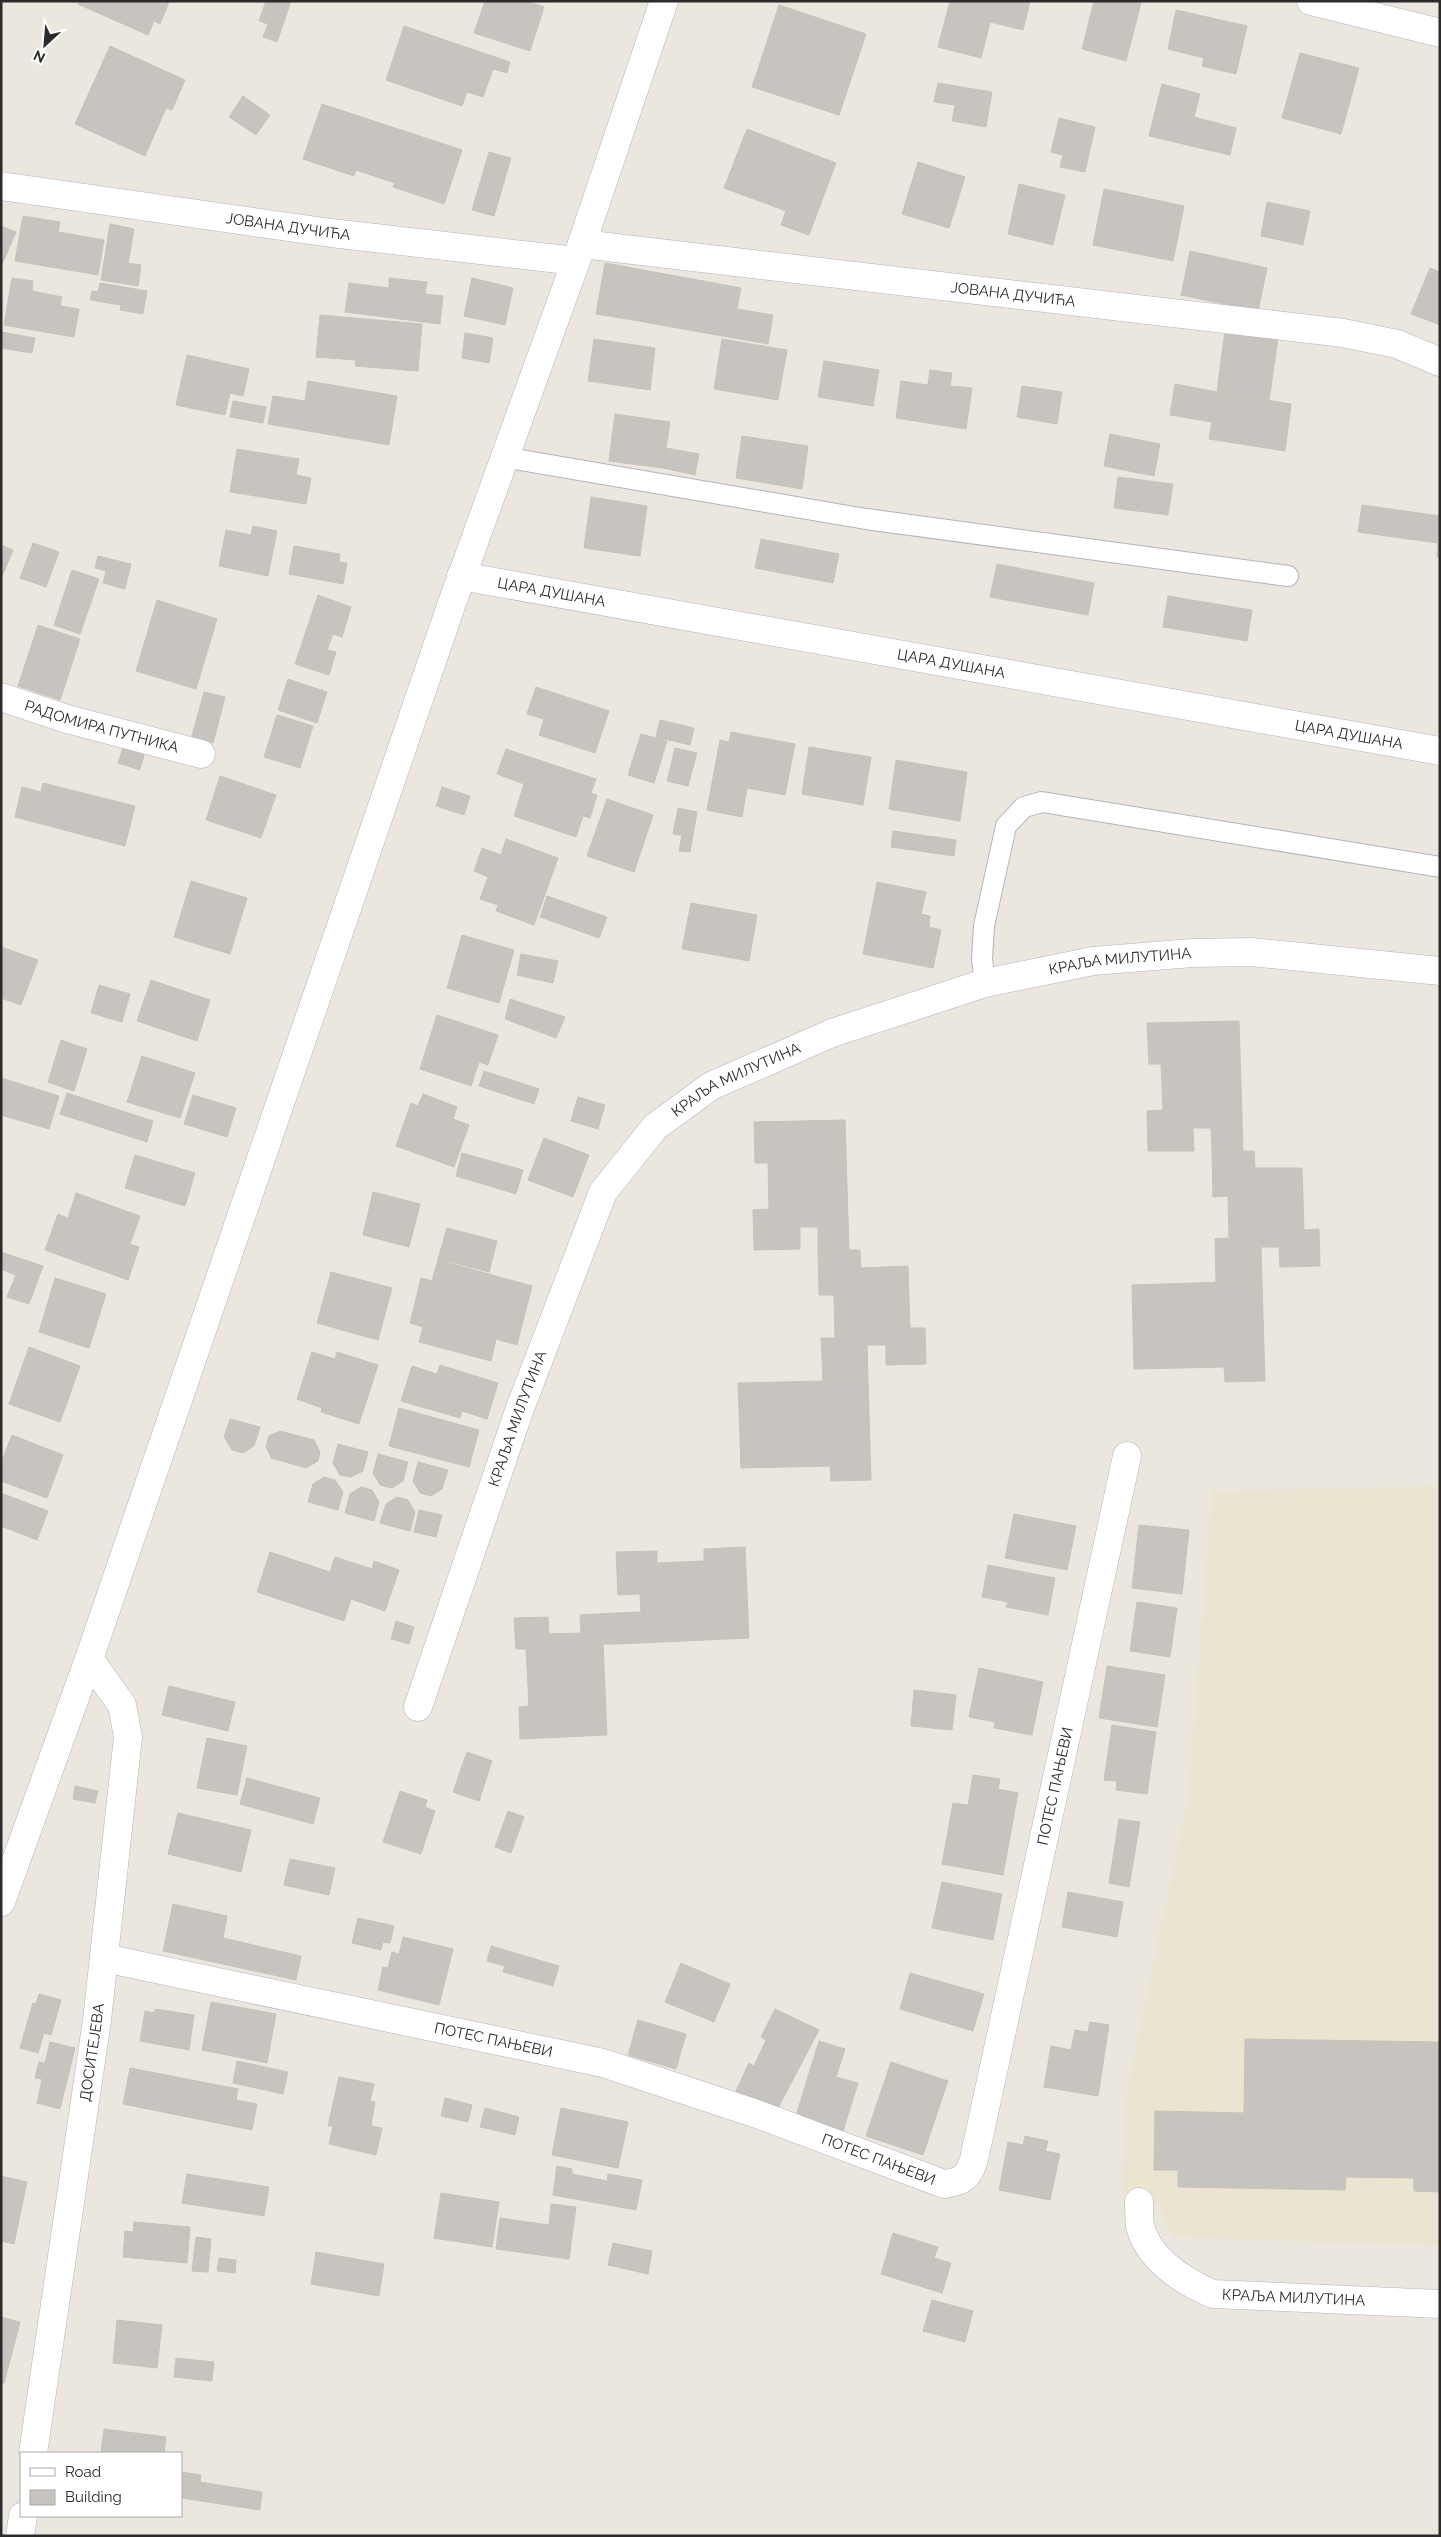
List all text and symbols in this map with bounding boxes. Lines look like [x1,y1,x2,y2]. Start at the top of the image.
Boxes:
north arrow [20,20,70,70]
text: N [31,47,48,66]
street label: ЈОВАНА ДУЧИЋА [225,209,351,244]
street label: ЈОВАНА ДУЧИЋА [950,278,1076,311]
street label: ЦАРА ДУШАНА [496,574,607,611]
street label: ЦАРА ДУШАНА [896,645,1007,682]
street label: РАДОМИРА ПУТНИКА [22,696,181,757]
street label: ЦАРА ДУШАНА [1294,716,1404,753]
street label: КРАЉА МИЛУТИНА [1047,944,1192,979]
street label: КРАЉА МИЛУТИНА [668,1039,803,1121]
street label: КРАЉА МИЛУТИНА [485,1348,550,1489]
street label: ПОТЕС ПАЊЕВИ [1034,1725,1077,1847]
street label: ДОСИТЕЈЕВА [76,2002,108,2103]
street label: ПОТЕС ПАЊЕВИ [433,2019,554,2061]
street label: ПОТЕС ПАЊЕВИ [819,2130,938,2189]
street label: КРАЉА МИЛУТИНА [1222,2285,1366,2310]
legend [20,2452,182,2517]
text: Road [65,2463,101,2481]
text: Building [65,2488,122,2506]

